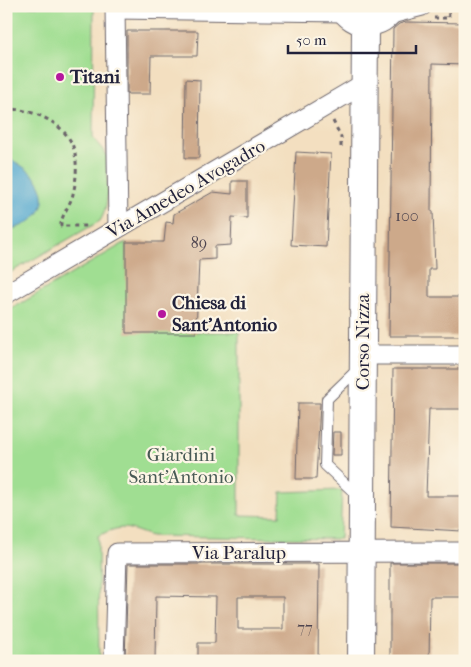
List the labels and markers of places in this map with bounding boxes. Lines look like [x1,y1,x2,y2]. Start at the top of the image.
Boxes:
place label: Titani [69,66,121,88]
marker: Titani [54,71,66,83]
place label: Chiesa di Sant'Antonio [172,292,278,336]
marker: Chiesa di Sant'Antonio [156,308,168,320]

